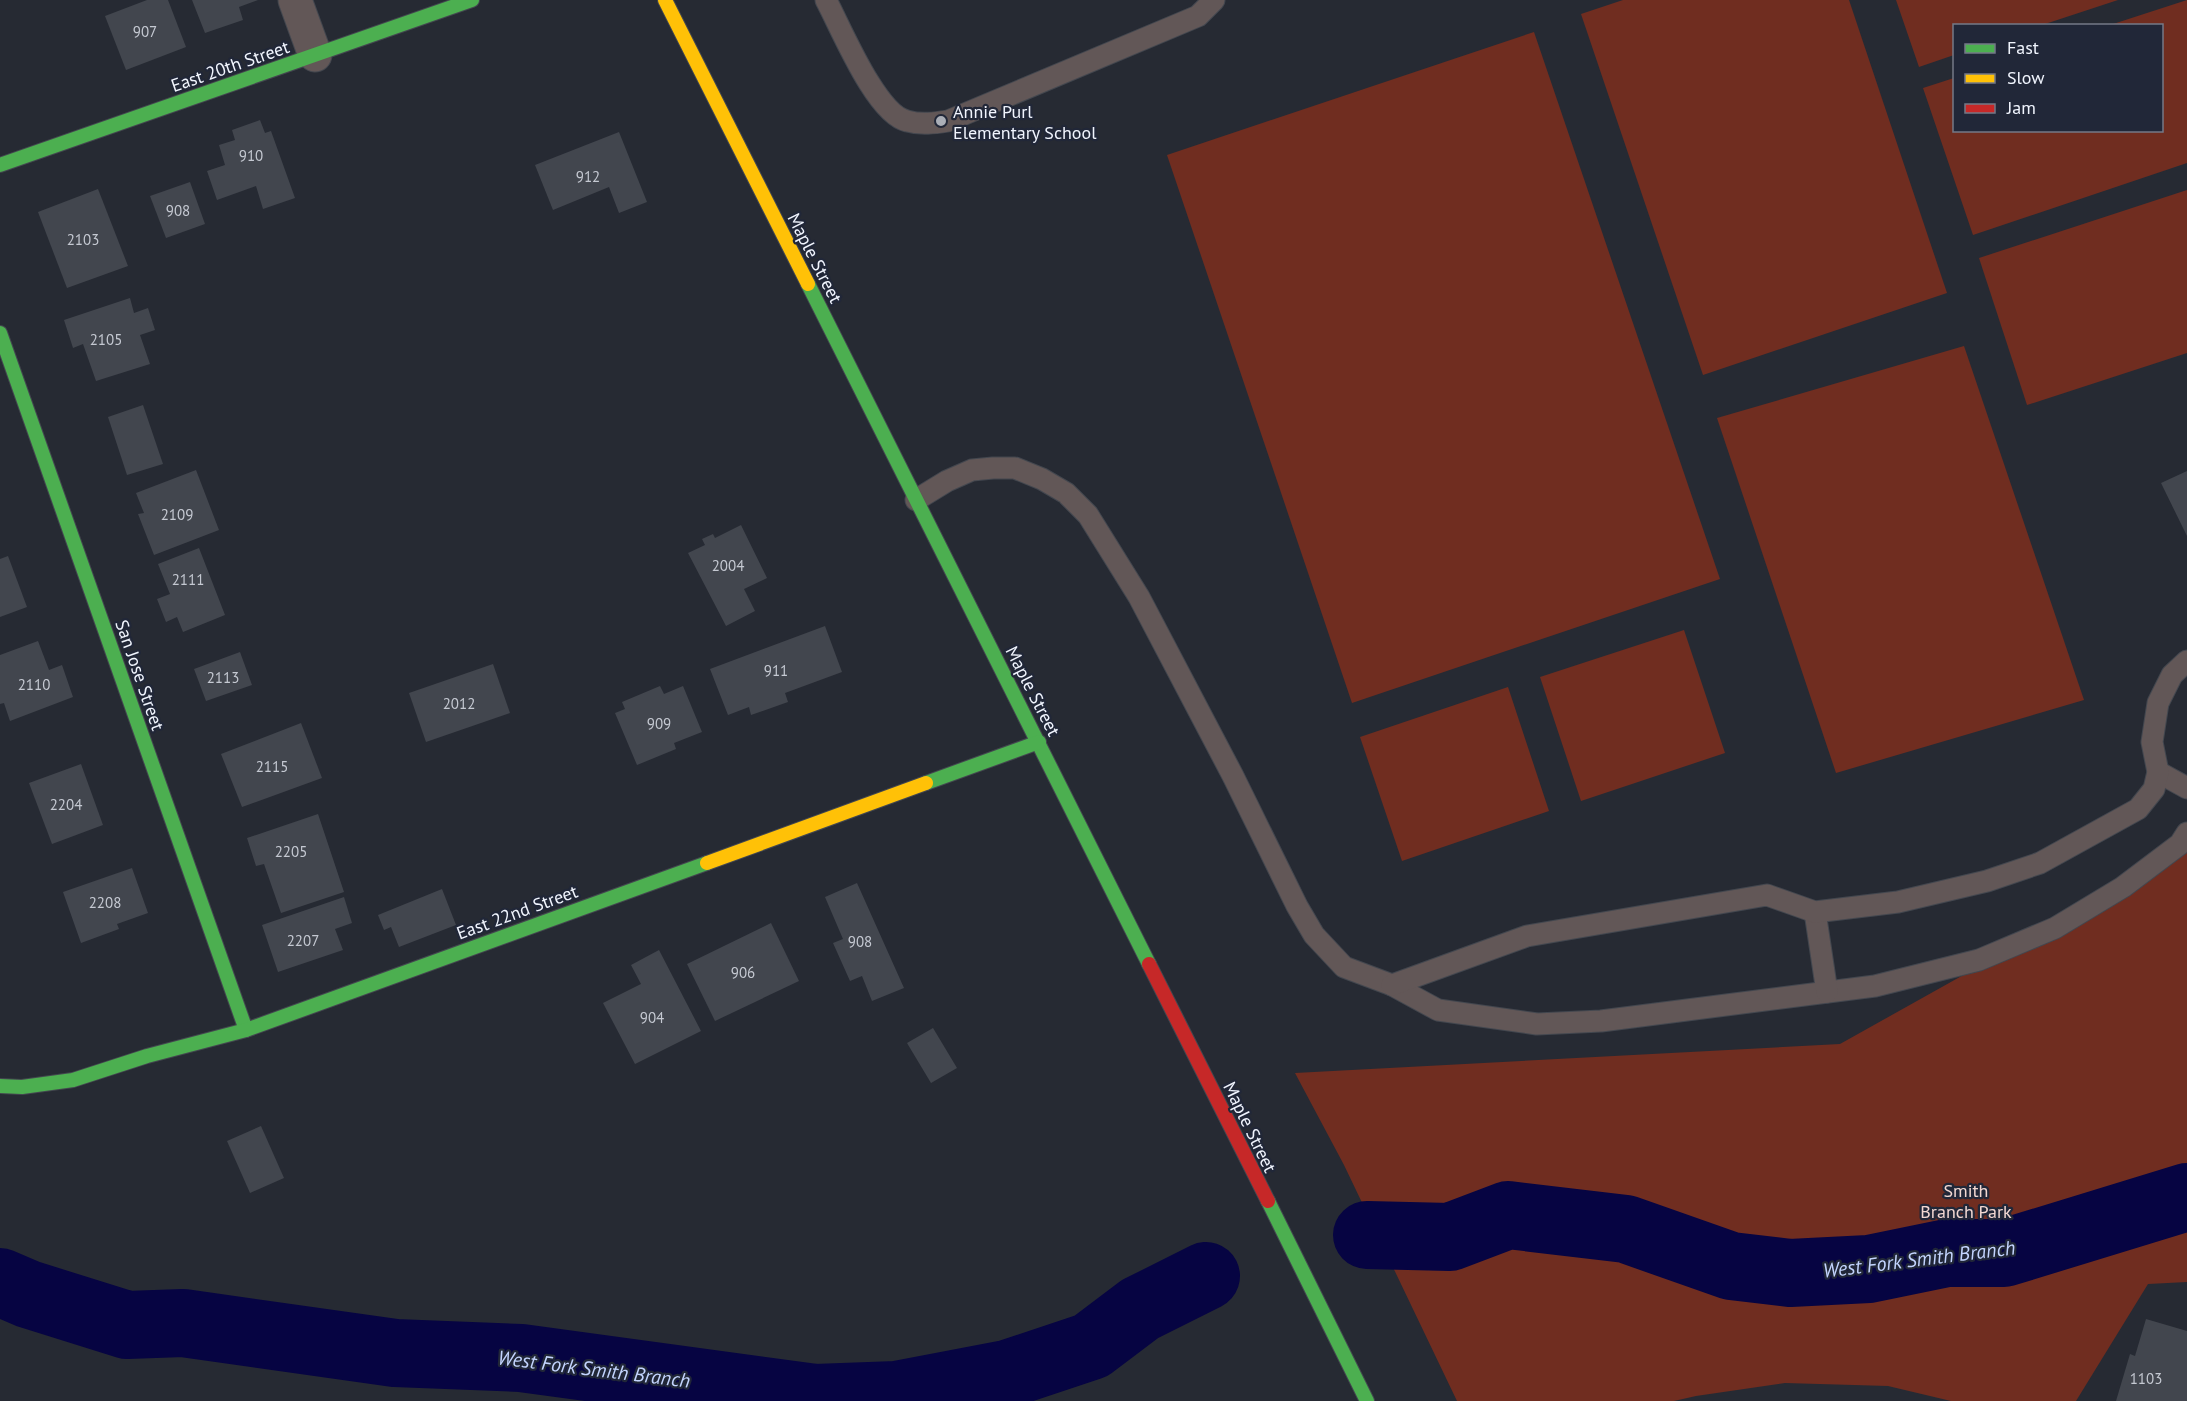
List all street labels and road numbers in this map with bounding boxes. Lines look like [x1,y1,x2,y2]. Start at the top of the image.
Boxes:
street label: East 20th Street [168,35,292,97]
street label: Maple Street [782,209,848,307]
street label: San Jose Street [110,617,170,733]
street label: Maple Street [1000,642,1066,740]
street label: East 22nd Street [453,879,581,945]
street label: Maple Street [1218,1078,1282,1176]

